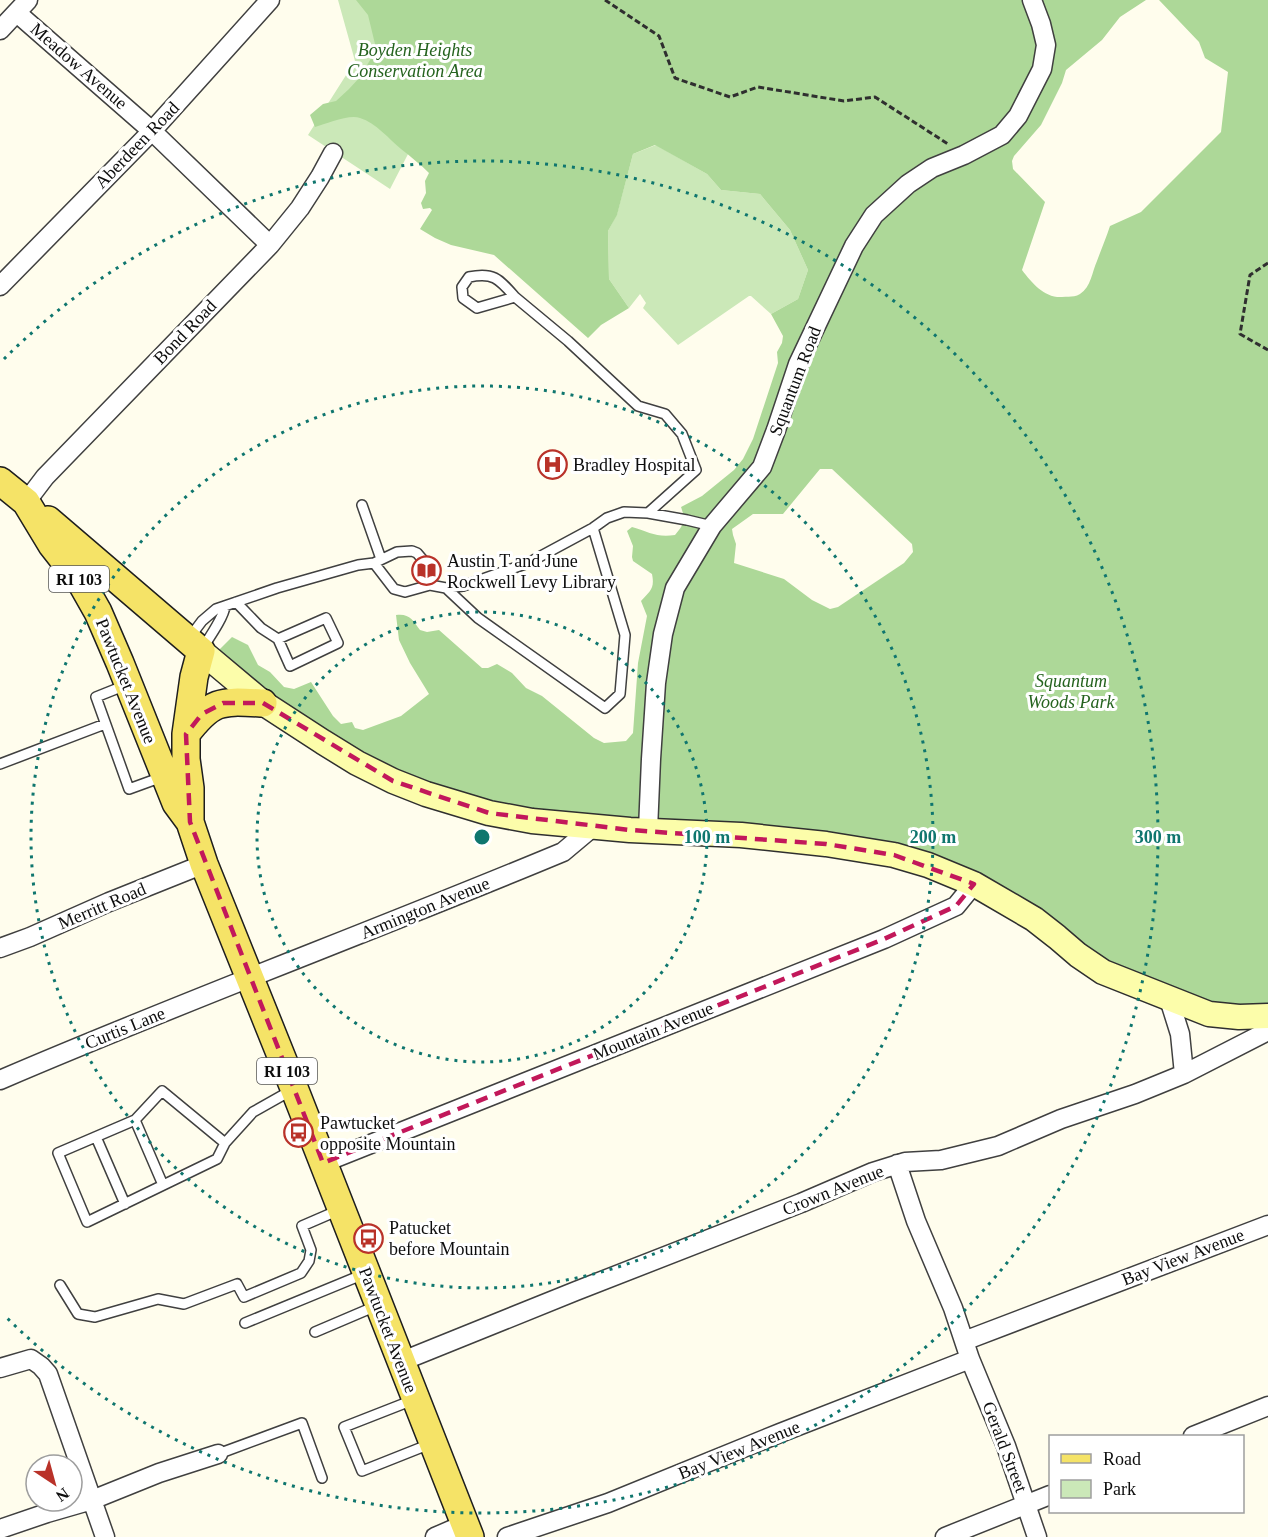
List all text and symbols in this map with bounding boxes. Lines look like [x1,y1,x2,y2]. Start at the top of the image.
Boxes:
street label: Meadow Avenue [27,19,131,113]
park label: Boyden Heights Conservation Area [347,40,483,81]
street label: Aberdeen Road [91,98,183,192]
street label: Bond Road [149,296,221,368]
street label: Squantum Road [765,324,825,438]
hospital icon: Bradley Hospital [536,449,568,481]
place label: Bradley Hospital [573,455,695,475]
place label: Austin T and June Rockwell Levy Library [447,551,616,592]
library icon: Austin T and June Rockwell Levy Library [410,555,442,587]
road number: RI 103 [49,566,109,592]
street label: Pawtucket Avenue [92,616,160,746]
park label: Squantum Woods Park [1028,671,1115,712]
centre of rings [472,827,492,847]
text: 100 m [684,827,730,847]
text: 200 m [910,827,956,847]
text: 300 m [1135,827,1181,847]
street label: Armington Avenue [358,873,492,943]
street label: Merritt Road [55,879,149,933]
street label: Mountain Avenue [590,998,716,1064]
street label: Curtis Lane [82,1003,168,1053]
road number: RI 103 [257,1058,317,1084]
place label: Pawtucket opposite Mountain [320,1113,456,1154]
bus stop icon: Pawtucket opposite Mountain [283,1117,315,1149]
street label: Crown Avenue [780,1161,886,1219]
place label: Patucket before Mountain [389,1218,509,1259]
bus stop icon: Patucket before Mountain [352,1222,384,1254]
street label: Bay View Avenue [1119,1225,1247,1289]
street label: Pawtucket Avenue [355,1264,421,1396]
street label: Gerald Street [979,1399,1031,1495]
street label: Bay View Avenue [675,1417,803,1483]
legend [1049,1435,1244,1513]
text: Road [1103,1449,1141,1469]
north arrow [24,1453,84,1513]
text: Park [1103,1479,1136,1499]
text: N [52,1484,72,1505]

